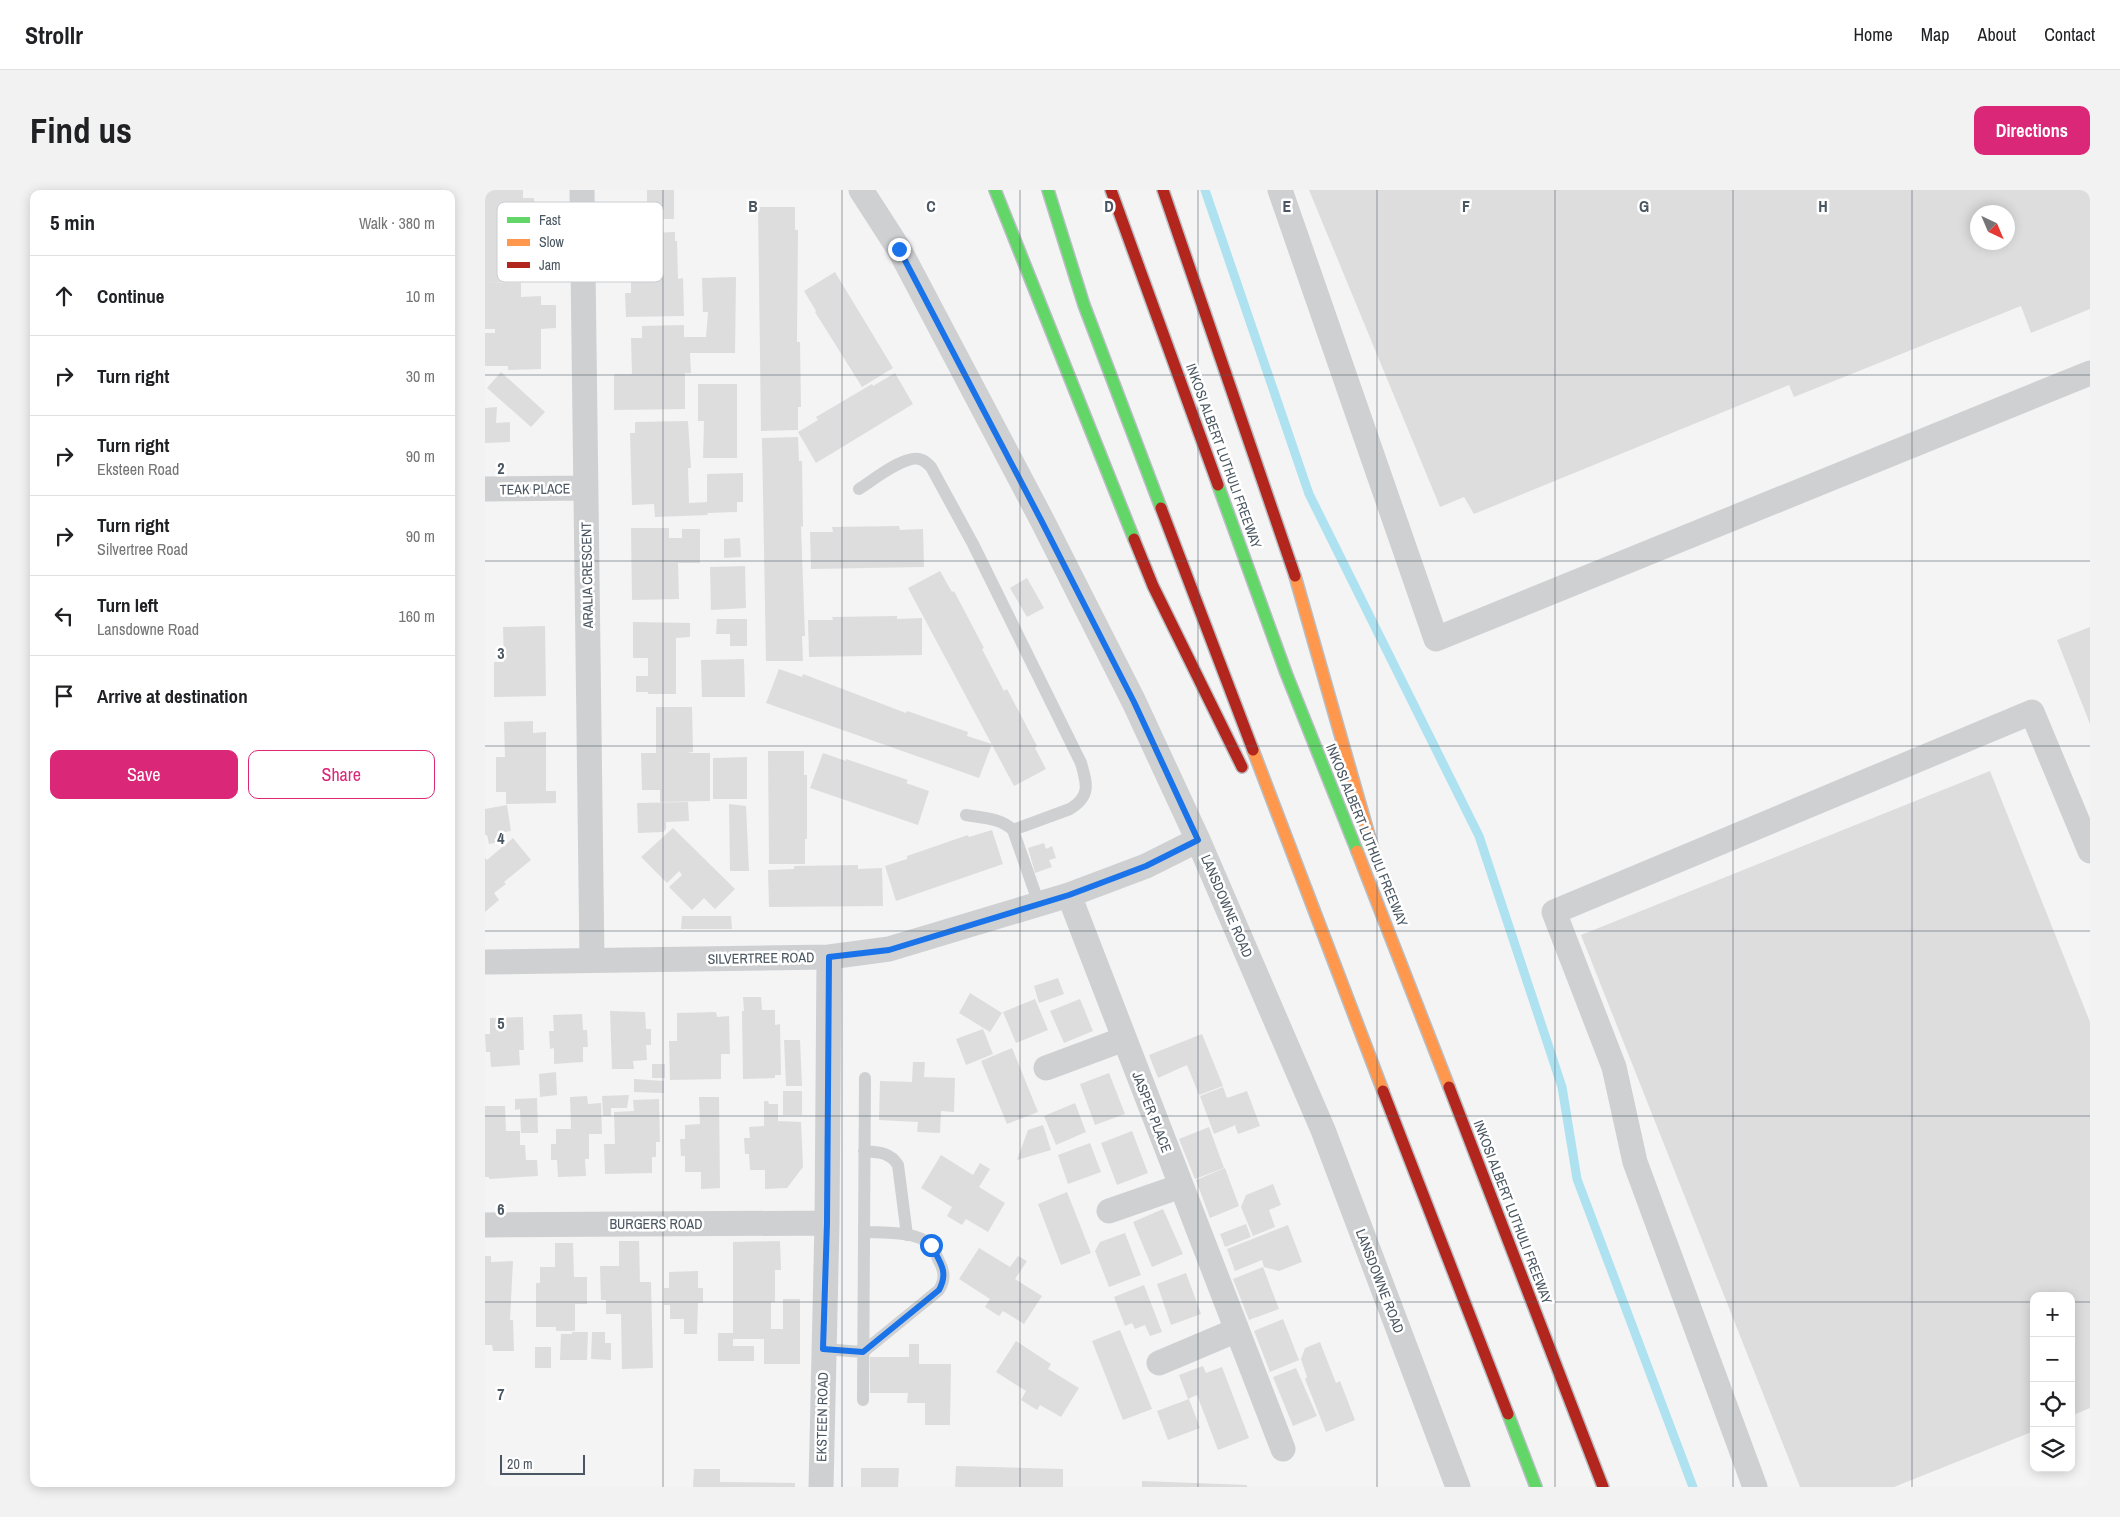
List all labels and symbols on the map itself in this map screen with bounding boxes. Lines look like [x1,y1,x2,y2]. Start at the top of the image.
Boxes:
text: B [748,195,758,217]
text: C [926,195,936,217]
text: D [1104,195,1114,217]
text: E [1283,195,1292,217]
text: F [1462,195,1470,217]
text: G [1639,195,1649,217]
text: H [1818,195,1828,217]
legend [497,202,663,282]
north arrow [1970,205,2015,250]
text: Fast [539,211,561,229]
text: Slow [539,233,565,251]
route end [888,238,911,261]
text: Jam [539,256,561,274]
street label: INKOSI ALBERT LUTHULI FREEWAY [1182,361,1266,551]
text: 2 [497,457,505,479]
street label: TEAK PLACE [499,479,571,499]
street label: ARALIA CRESCENT [577,522,597,629]
text: 3 [497,642,505,664]
street label: INKOSI ALBERT LUTHULI FREEWAY [1322,741,1412,929]
text: 4 [497,827,505,849]
street label: LANSDOWNE ROAD [1197,852,1257,960]
street label: SILVERTREE ROAD [707,948,815,968]
text: 5 [497,1012,505,1034]
street label: JASPER PLACE [1128,1069,1176,1155]
street label: INKOSI ALBERT LUTHULI FREEWAY [1470,1118,1557,1307]
text: 6 [497,1198,505,1220]
street label: BURGERS ROAD [609,1215,703,1233]
street label: LANSDOWNE ROAD [1352,1226,1408,1336]
route start [920,1234,943,1257]
street label: EKSTEEN ROAD [812,1372,832,1462]
text: 7 [497,1383,505,1405]
scale bar [500,1452,585,1475]

